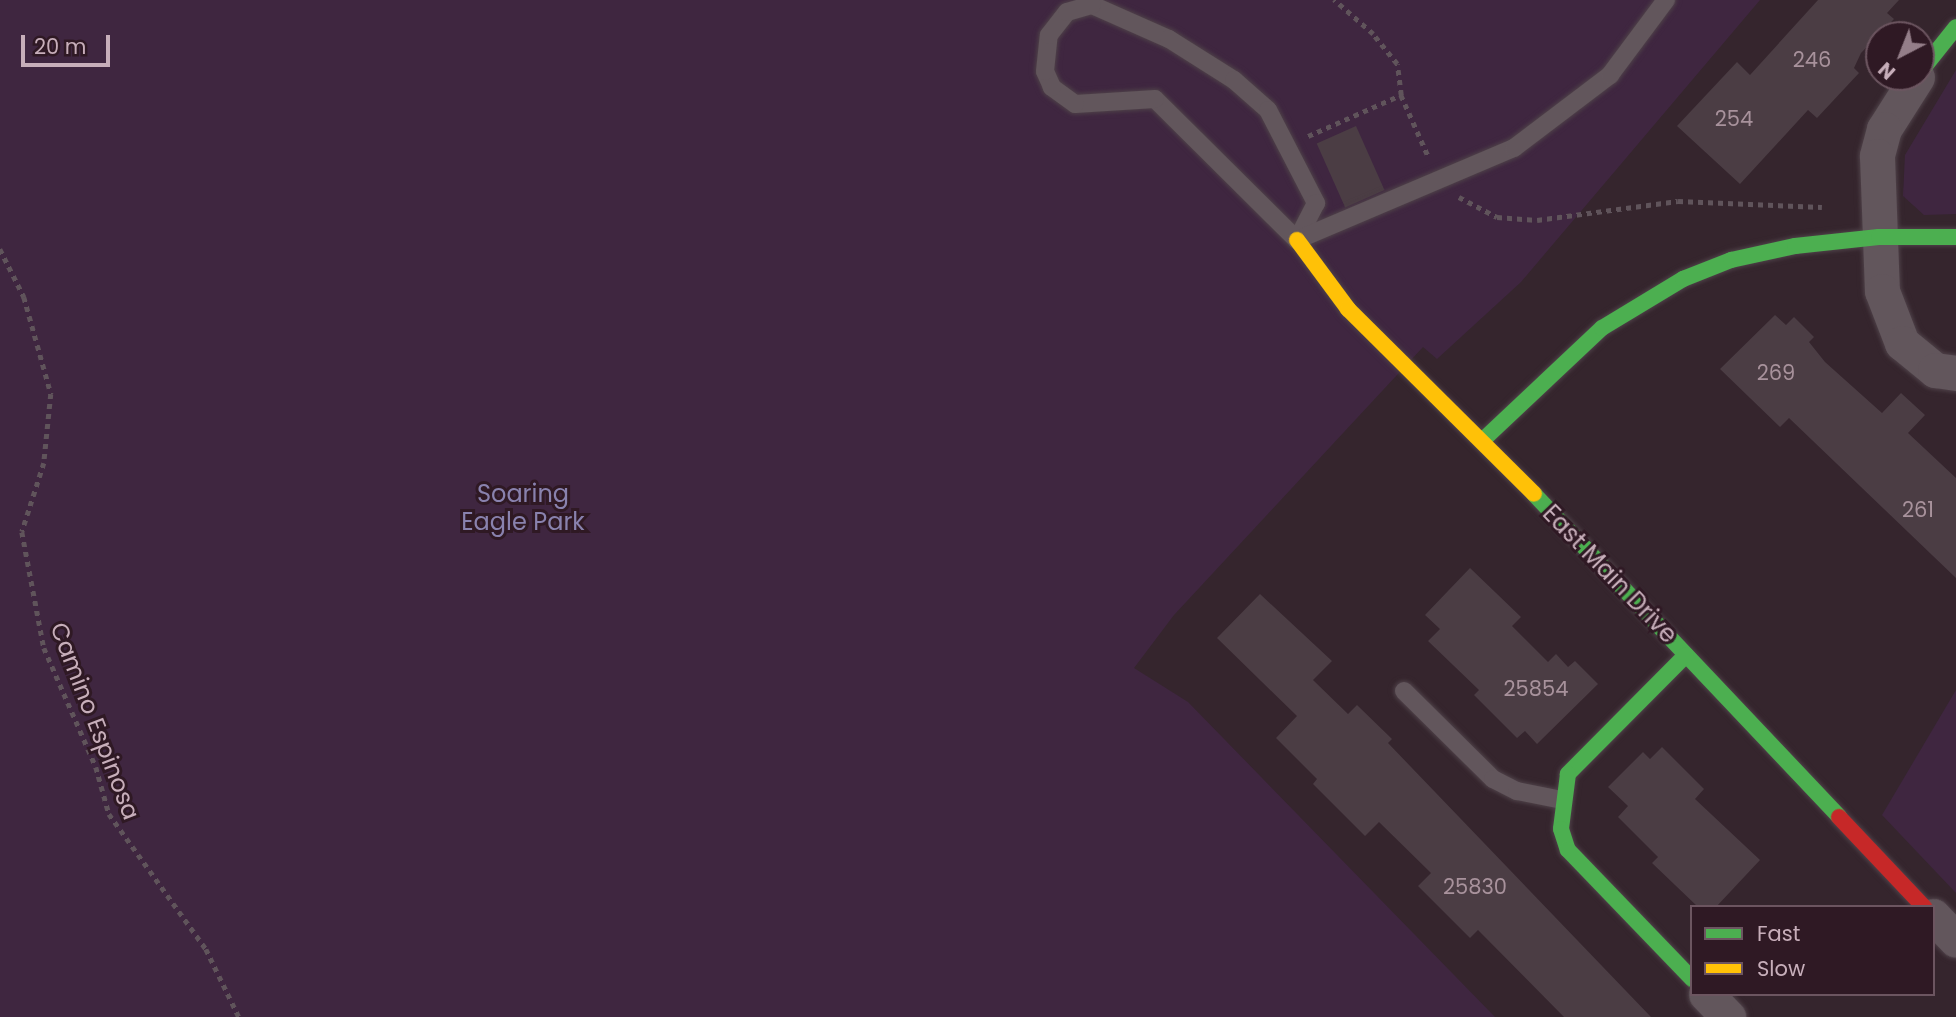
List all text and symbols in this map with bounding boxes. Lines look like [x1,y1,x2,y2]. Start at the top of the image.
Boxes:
scale bar [24,21,114,65]
north arrow [1865,21,1935,91]
text: 20 m [34,32,87,61]
house number: 246 [1793,47,1831,73]
text: N [1873,56,1901,85]
house number: 254 [1715,106,1753,132]
house number: 269 [1757,360,1795,386]
park label: Soaring Eagle Park [461,480,585,536]
house number: 261 [1902,497,1934,523]
street label: East Main Drive [1537,499,1683,649]
street label: Camino Espinosa [44,618,146,824]
house number: 25854 [1504,676,1568,702]
house number: 25830 [1443,874,1507,900]
legend [1690,905,1935,996]
text: Fast [1757,919,1800,948]
text: Slow [1757,954,1805,983]

